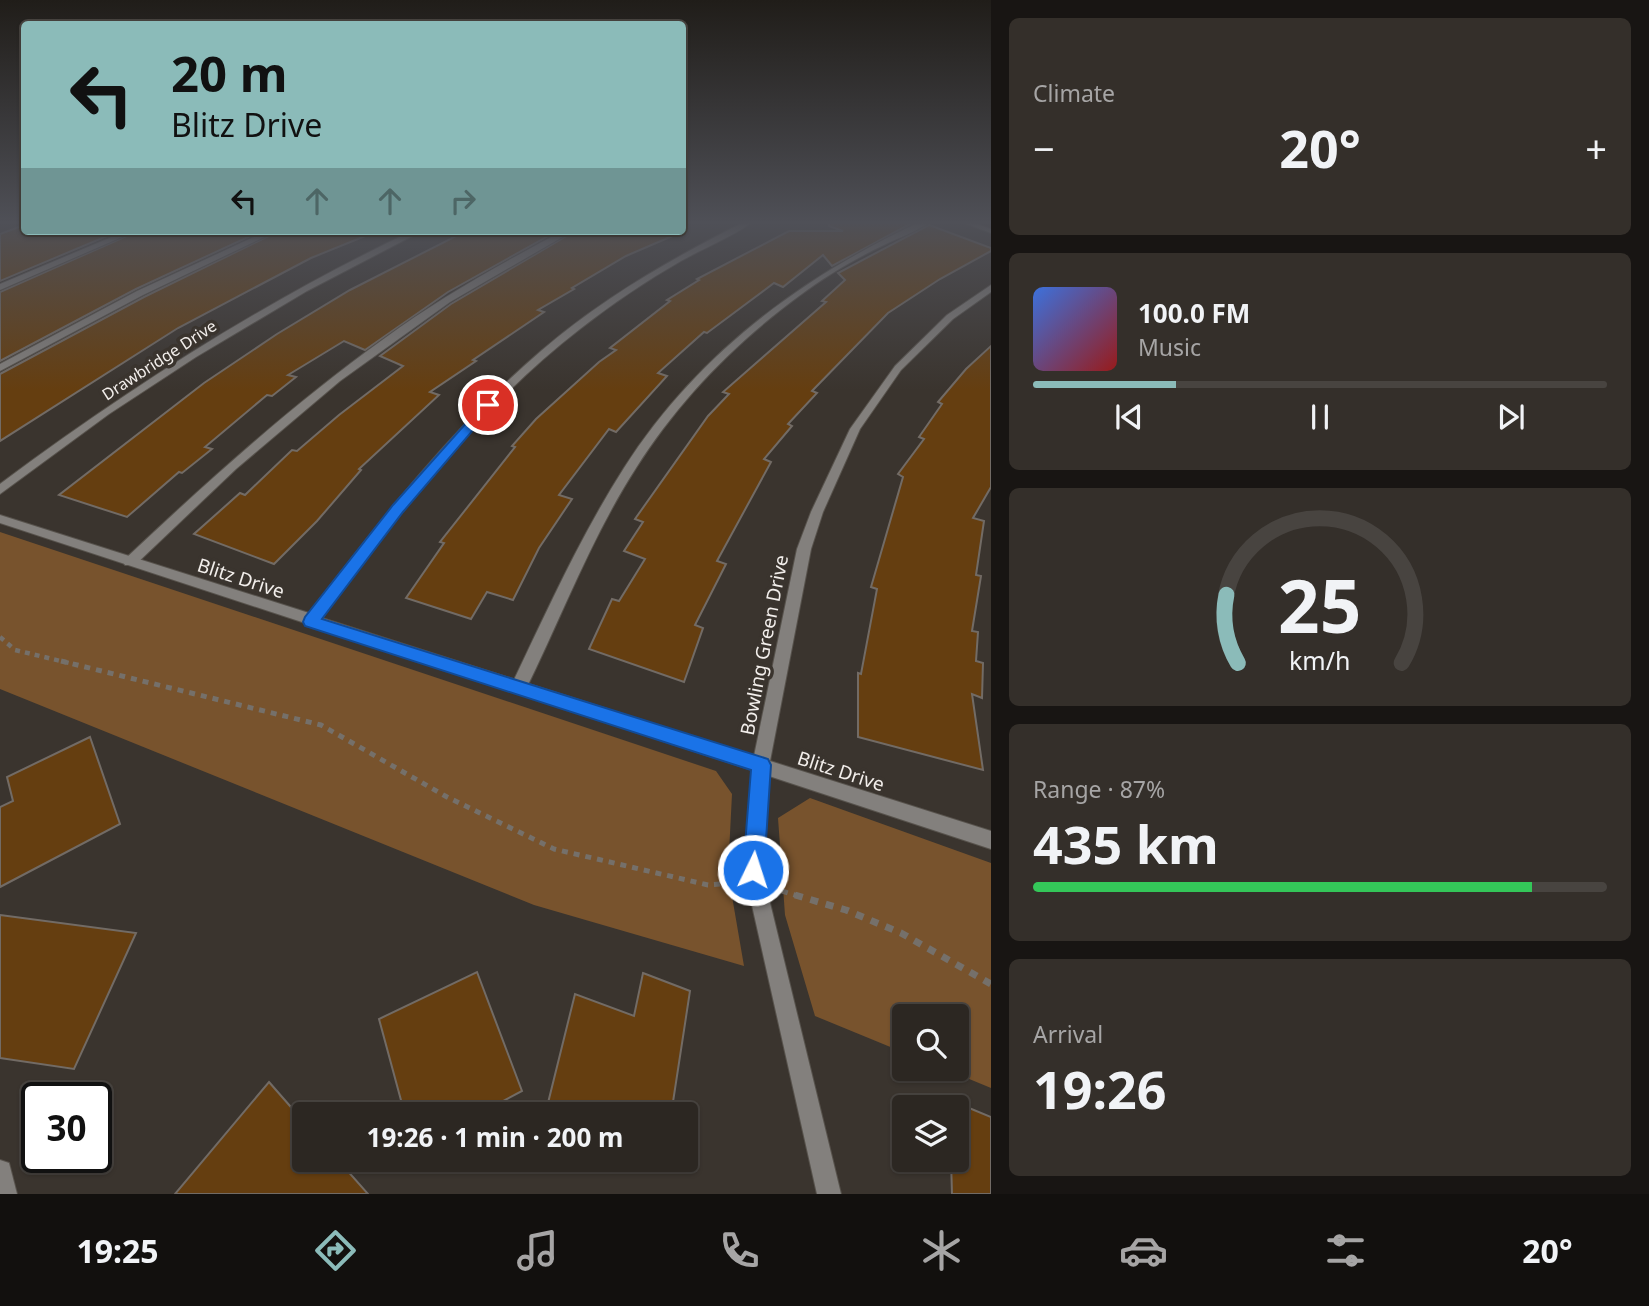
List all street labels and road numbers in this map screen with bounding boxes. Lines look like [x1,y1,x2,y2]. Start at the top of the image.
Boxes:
street label: Drawbridge Drive [97,315,221,405]
street label: Blitz Drive [194,552,288,604]
street label: Bowling Green Drive [734,553,794,737]
street label: Blitz Drive [794,745,888,797]

